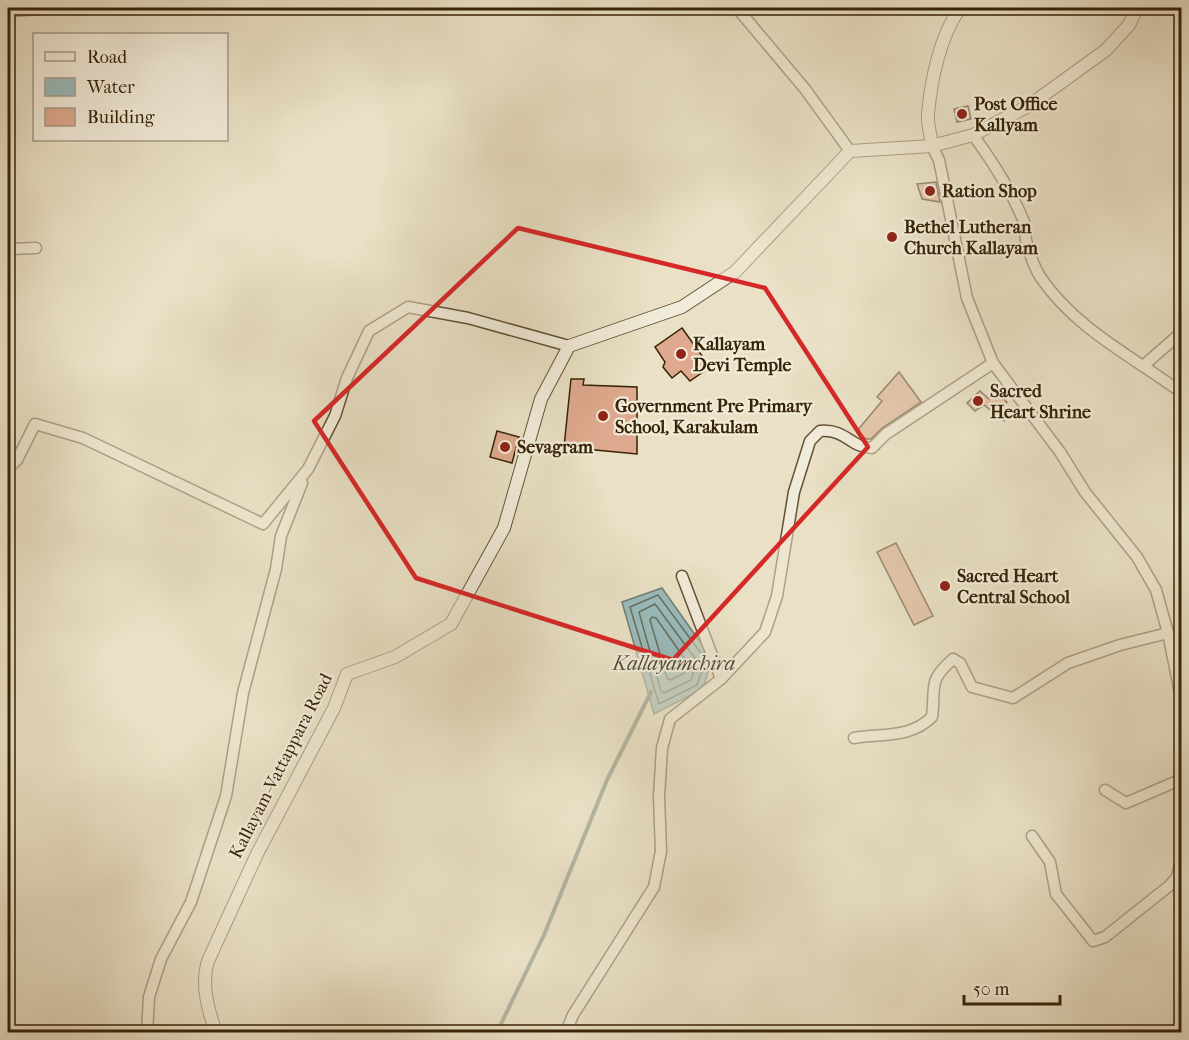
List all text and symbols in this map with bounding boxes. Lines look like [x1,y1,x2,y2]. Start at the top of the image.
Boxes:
legend [33,33,228,141]
text: Road [87,47,127,68]
text: Water [86,77,135,98]
place label: Post Office Kallyam [974,94,1057,136]
text: Building [87,107,155,128]
marker: Post Office Kallyam [955,107,969,121]
place label: Ration Shop [942,181,1037,202]
marker: Ration Shop [923,184,937,198]
place label: Bethel Lutheran Church Kallayam [904,217,1039,259]
marker: Bethel Lutheran Church Kallayam [885,230,899,244]
place label: Kallayam Devi Temple [693,334,792,376]
marker: Kallayam Devi Temple [674,347,688,361]
place label: Sacred Heart Shrine [990,381,1091,423]
marker: Sacred Heart Shrine [971,394,985,408]
place label: Government Pre Primary School, Karakulam [615,396,814,438]
marker: Government Pre Primary School, Karakulam [596,409,610,423]
place label: Sevagram [517,437,594,458]
marker: Sevagram [498,440,512,454]
place label: Sacred Heart Central School [957,566,1071,608]
marker: Sacred Heart Central School [938,579,952,593]
water label: Kallayamchira [611,652,735,675]
street label: Kallayam-Vattappara Road [225,670,337,862]
scale bar [964,968,1060,1006]
text: 50 m [973,979,1010,1000]

